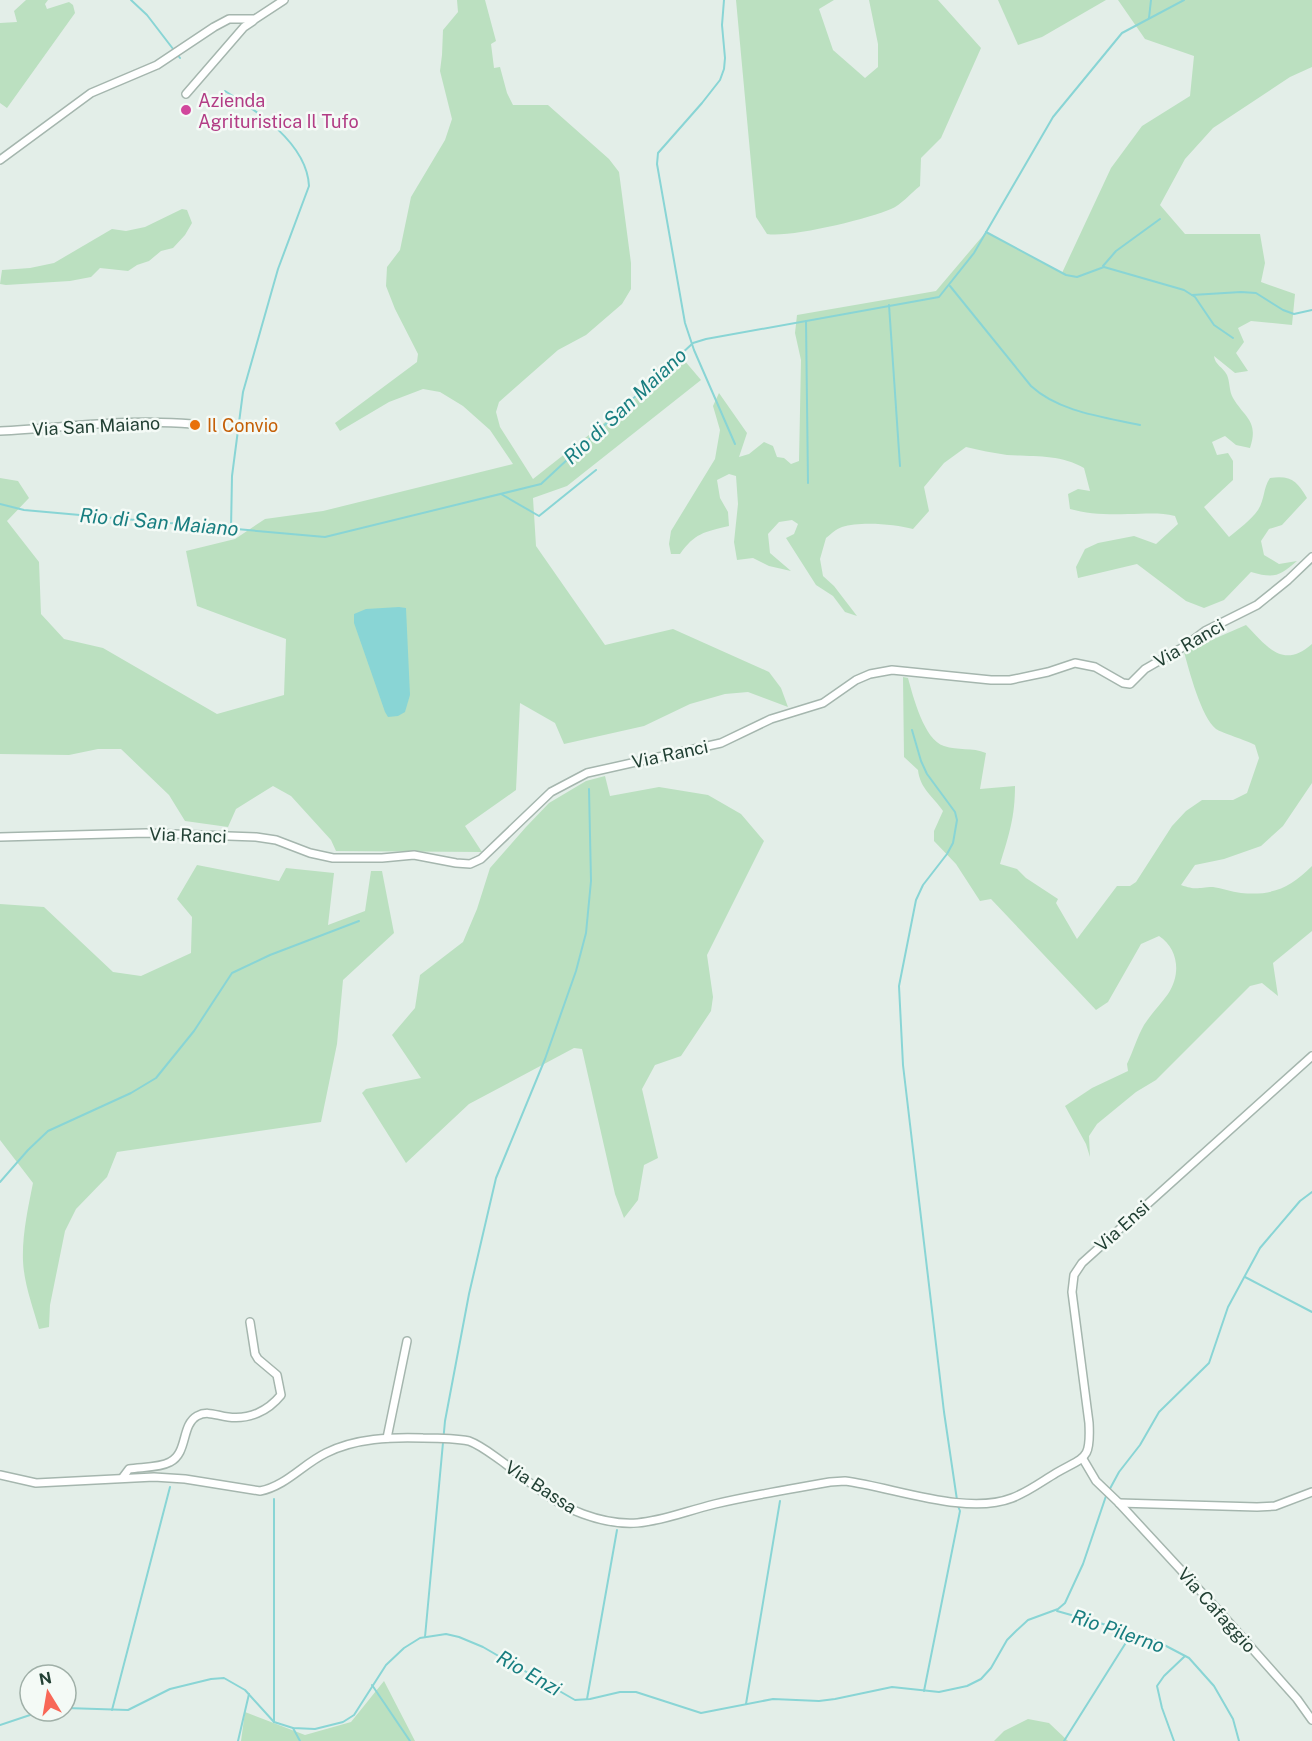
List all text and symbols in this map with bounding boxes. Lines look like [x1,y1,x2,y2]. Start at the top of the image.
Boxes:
place label: Azienda Agrituristica Il Tufo [198,90,359,132]
marker: Azienda Agrituristica Il Tufo [179,103,193,117]
water label: Rio di San Maiano [559,343,692,469]
street label: Via San Maiano [31,412,161,440]
place label: Il Convio [207,415,278,436]
marker: Il Convio [188,418,202,432]
water label: Rio di San Maiano [79,503,240,541]
street label: Via Ranci [1150,615,1228,671]
street label: Via Ranci [630,736,710,772]
street label: Via Ranci [149,823,227,847]
street label: Via Ensi [1091,1196,1153,1256]
street label: Via Bassa [501,1456,581,1518]
street label: Via Cafaggio [1173,1563,1261,1657]
water label: Rio Pilerno [1068,1604,1168,1658]
water label: Rio Enzi [492,1645,566,1701]
north arrow [18,1663,78,1723]
text: N [37,1668,53,1689]

